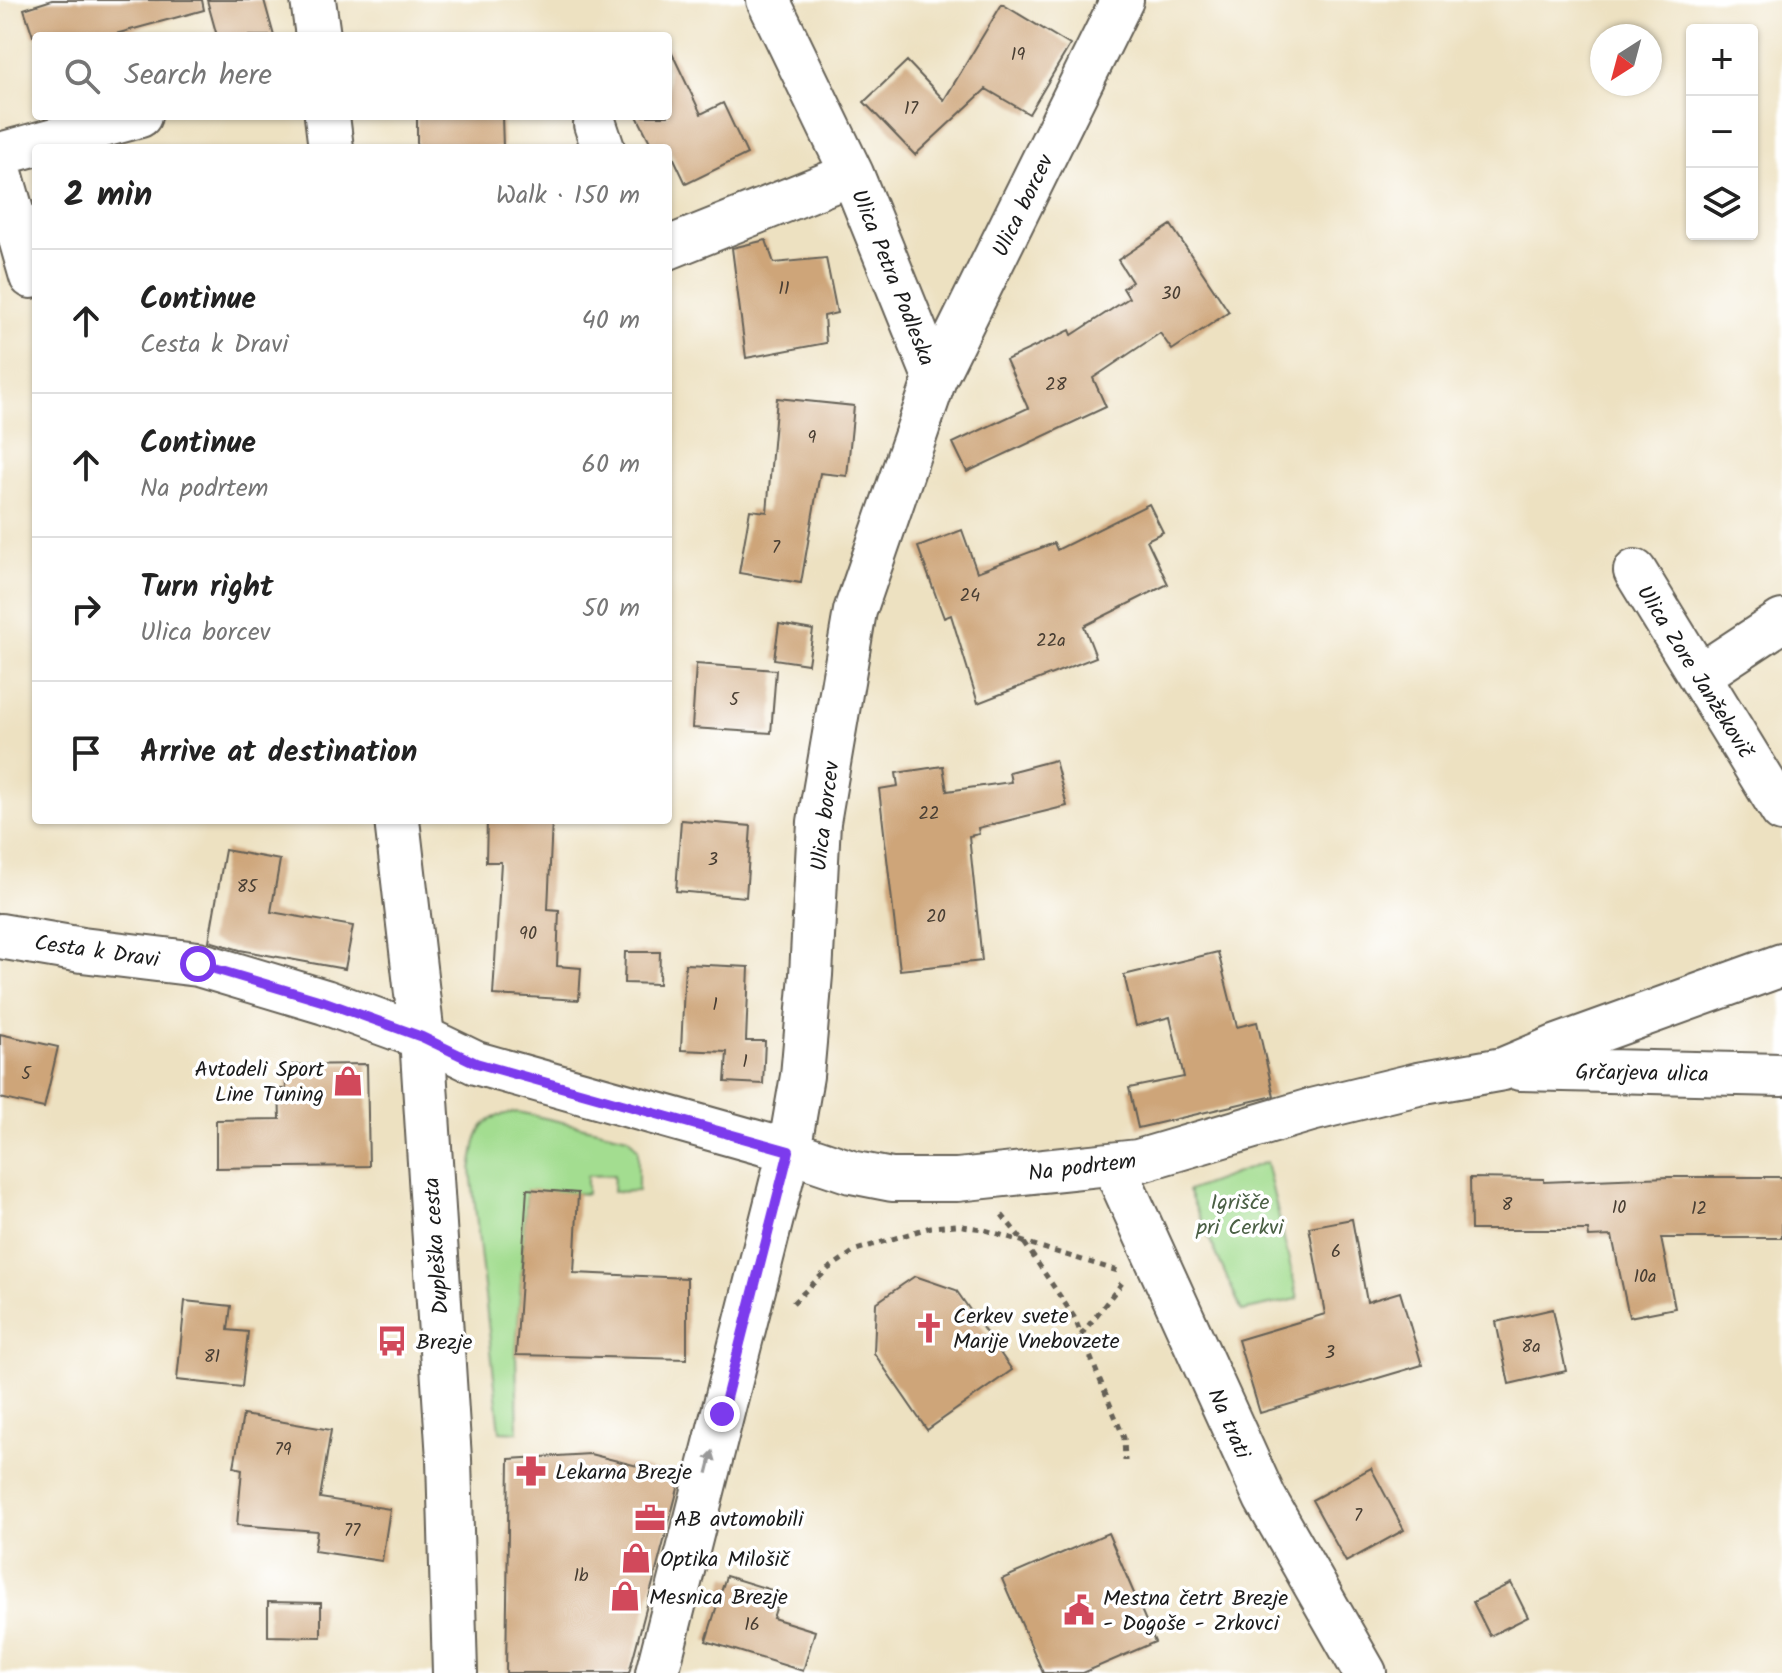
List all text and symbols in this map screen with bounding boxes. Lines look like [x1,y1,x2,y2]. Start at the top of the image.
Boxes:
north arrow [1590,24,1662,96]
map controls [1686,24,1758,240]
button: + [1686,24,1758,96]
search box [32,32,672,120]
house number: 19 [1011,41,1025,70]
text: Search here [124,52,272,100]
icon: search [60,54,104,98]
house number: 17 [904,95,919,124]
button: − [1686,96,1758,168]
street label: Ulica borcev [984,148,1065,263]
button: layers [1686,168,1758,240]
text: 2 min [64,169,152,223]
text: Walk · 150 m [496,175,640,217]
street label: Ulica Petra Podleska [840,184,943,372]
house number: 11 [778,275,790,304]
text: Continue [140,276,256,324]
house number: 30 [1161,280,1181,309]
icon: ahead [64,299,108,343]
text: 40 m [582,300,640,342]
text: Cesta k Dravi [140,324,288,366]
house number: 28 [1045,371,1067,400]
text: Continue [140,420,256,468]
house number: 9 [808,424,817,453]
icon: ahead [64,443,108,487]
text: 60 m [581,444,640,486]
text: Na podrtem [140,468,268,510]
house number: 7 [772,534,781,563]
text: Turn right [140,564,273,612]
street label: Ulica Zore Janžekovič [1626,579,1762,767]
house number: 24 [960,582,980,611]
icon: right [64,587,108,631]
text: 50 m [582,588,640,630]
text: Ulica borcev [140,612,271,654]
house number: 22a [1036,627,1066,656]
house number: 5 [729,686,740,715]
text: Arrive at destination [140,729,417,777]
icon: arrive [64,731,108,775]
street label: Ulica borcev [802,759,851,873]
house number: 22 [919,800,939,829]
house number: 3 [708,846,718,875]
house number: 85 [237,873,259,902]
house number: 20 [926,903,946,932]
house number: 90 [519,920,537,949]
street label: Cesta k Dravi [32,926,162,979]
route start [180,946,216,982]
house number: 1 [712,991,718,1020]
house number: 1 [742,1048,748,1077]
place label: Avtodeli Sport Line Tuning [195,1053,324,1113]
street label: Grčarjeva ulica [1575,1056,1709,1093]
house number: 5 [21,1060,32,1089]
shop icon: Avtodeli Sport Line Tuning [331,1064,365,1098]
street label: Na podrtem [1026,1144,1138,1192]
street label: Dupleška cesta [415,1176,460,1316]
park label: Igrišče pri Cerkvi [1195,1186,1284,1246]
house number: 8 [1502,1191,1513,1220]
house number: 10 [1612,1194,1626,1223]
house number: 12 [1691,1195,1707,1224]
house number: 6 [1331,1238,1341,1267]
house number: 10a [1633,1263,1657,1292]
place label: Cerkev svete Marije Vnebovzete [953,1300,1120,1360]
church icon: Cerkev svete Marije Vnebovzete [912,1311,946,1345]
bus stop icon: Brezje [375,1324,409,1358]
place label: Brezje [416,1326,472,1361]
house number: 8a [1521,1333,1541,1362]
house number: 3 [1325,1339,1335,1368]
house number: 81 [204,1343,220,1372]
street label: Na trati [1197,1383,1259,1466]
route end [704,1396,740,1432]
house number: 79 [274,1436,292,1465]
one-way arrow [704,1449,716,1474]
pharmacy icon: Lekarna Brezje [514,1454,548,1488]
place label: Lekarna Brezje [555,1456,692,1491]
office icon: AB avtomobili [633,1501,667,1535]
house number: 7 [1354,1502,1363,1531]
place label: AB avtomobili [674,1503,804,1538]
house number: 77 [344,1517,361,1546]
shop icon: Optika Milošič [619,1541,653,1575]
place label: Optika Milošič [660,1543,791,1578]
house number: 1b [573,1562,589,1591]
shop icon: Mesnica Brezje [608,1579,642,1613]
place label: Mesnica Brezje [649,1581,788,1616]
place label: Mestna četrt Brezje - Dogoše - Zrkovci [1103,1582,1288,1642]
public building icon: Mestna četrt Brezje - Dogoše - Zrkovci [1062,1593,1096,1627]
house number: 16 [744,1611,760,1640]

